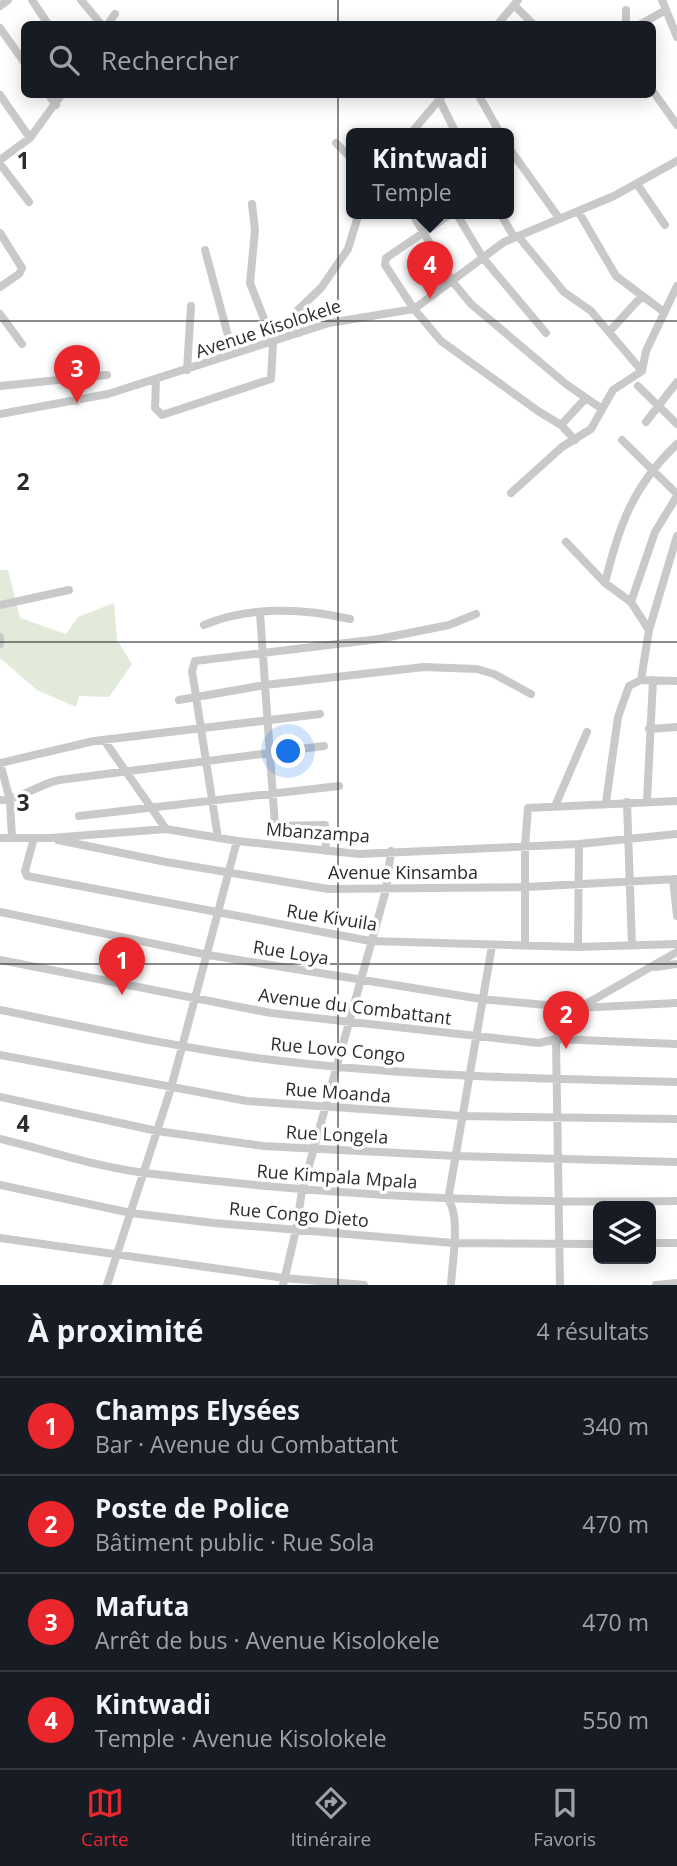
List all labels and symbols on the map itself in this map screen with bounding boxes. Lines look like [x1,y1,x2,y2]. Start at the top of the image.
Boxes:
text: 1 [16,144,30,176]
pin: 4 [407,241,453,299]
street label: Avenue Kisolokele [192,293,344,363]
pin: 3 [54,345,100,403]
text: 2 [16,465,30,497]
your location [271,734,305,768]
text: 3 [16,786,30,818]
street label: Mbanzampa [265,816,371,848]
street label: Avenue Kinsamba [328,860,478,884]
street label: Rue Kivuila [285,898,379,936]
street label: Rue Loya [251,934,331,970]
pin: 1 [99,937,145,995]
street label: Avenue du Combattant [257,982,453,1030]
pin: 2 [543,991,589,1049]
street label: Rue Lovo Congo [269,1031,407,1067]
street label: Rue Moanda [284,1076,392,1108]
text: 4 [16,1107,30,1139]
street label: Rue Longela [285,1119,389,1149]
street label: Rue Kimpala Mpala [256,1158,418,1194]
street label: Rue Congo Dieto [228,1196,370,1232]

